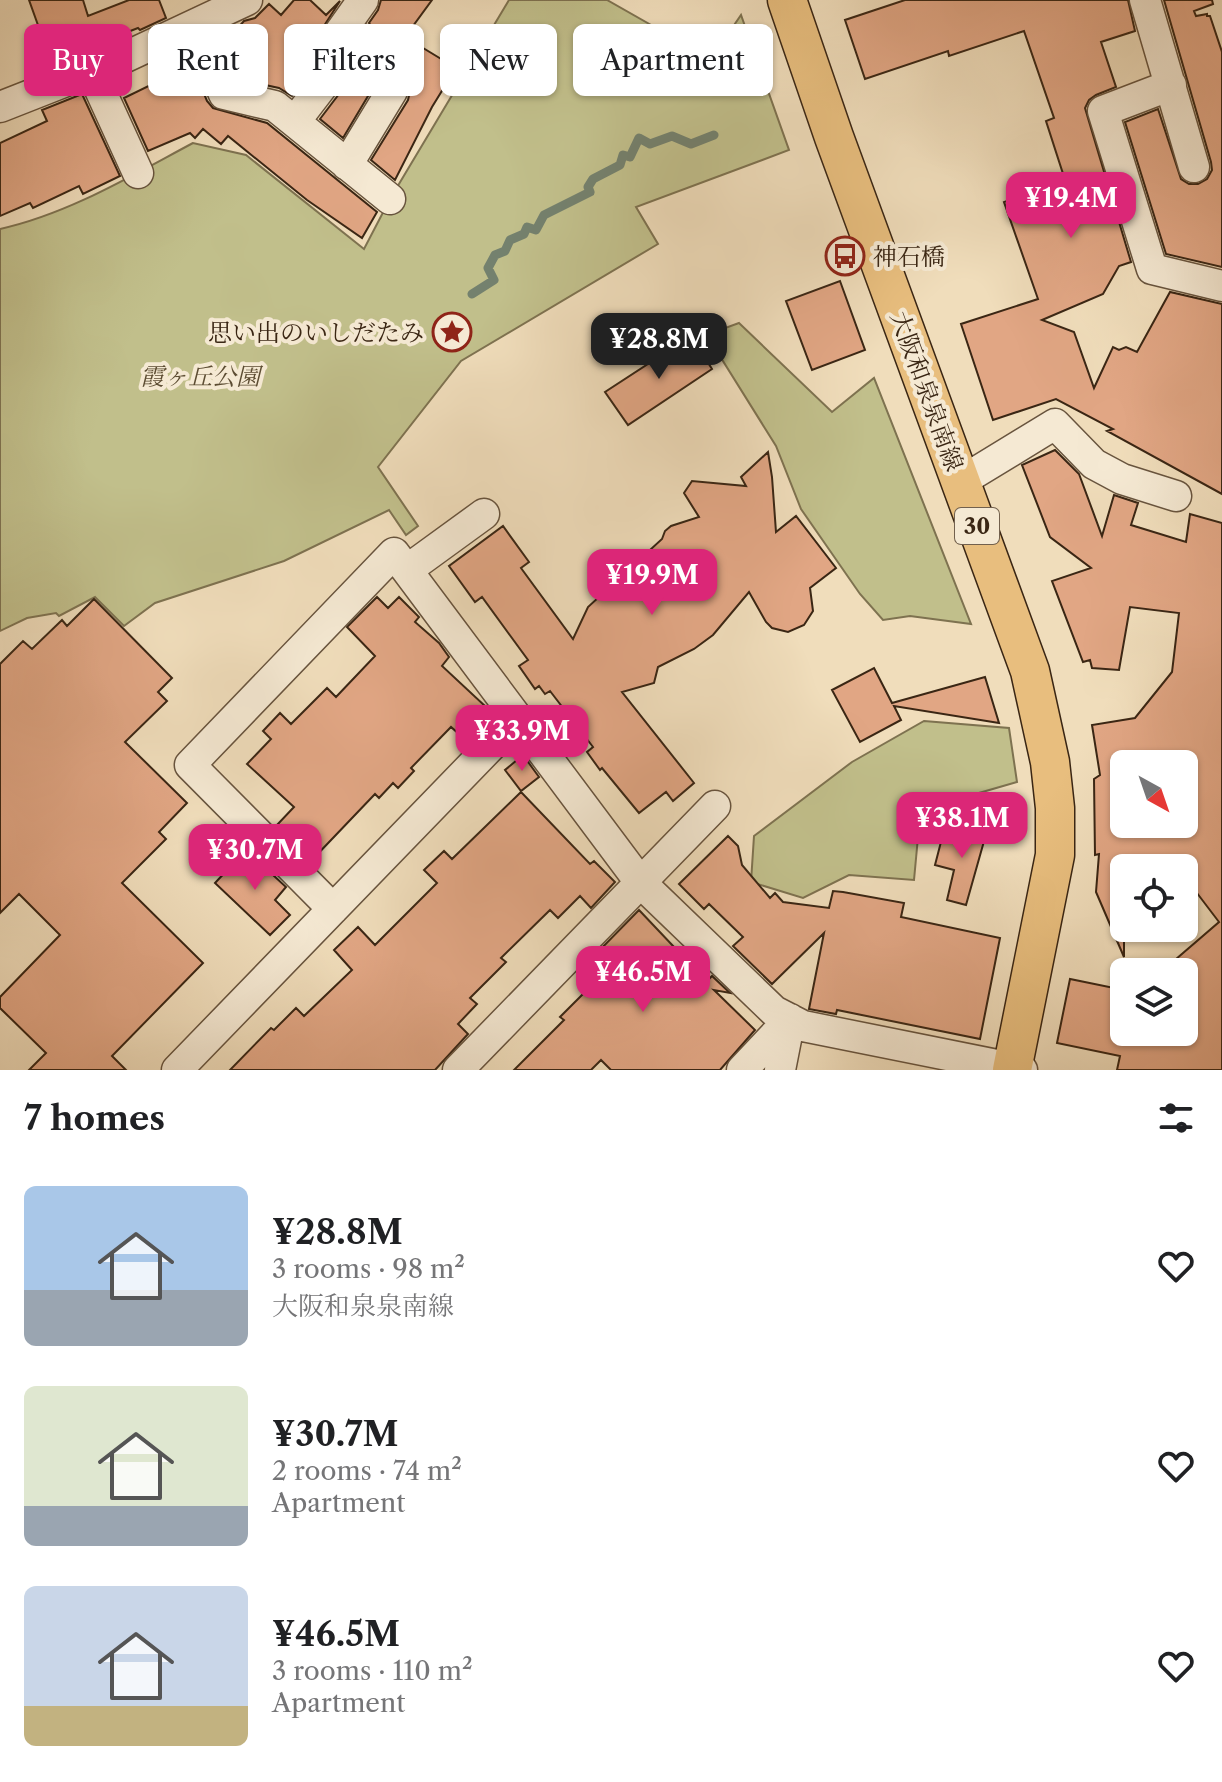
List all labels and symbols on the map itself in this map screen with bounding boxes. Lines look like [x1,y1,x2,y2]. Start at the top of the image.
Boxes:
pin: ¥19.4M [1006,172,1136,240]
bus stop icon: 神石橋 [824,235,866,277]
place label: 神石橋 [873,242,945,271]
street label: 大阪和泉泉南線 [885,307,969,475]
place icon: 思い出のいしだたみ [431,311,473,353]
pin: ¥28.8M [594,313,724,381]
place label: 思い出のいしだたみ [208,318,424,347]
park label: 霞ヶ丘公園 [140,362,264,391]
road number: 30 [955,508,999,544]
pin: ¥19.9M [587,549,717,617]
pin: ¥33.9M [457,705,587,773]
north arrow [1110,750,1198,838]
pin: ¥38.1M [897,792,1027,860]
pin: ¥30.7M [190,824,320,892]
pin: ¥46.5M [578,946,708,1014]

